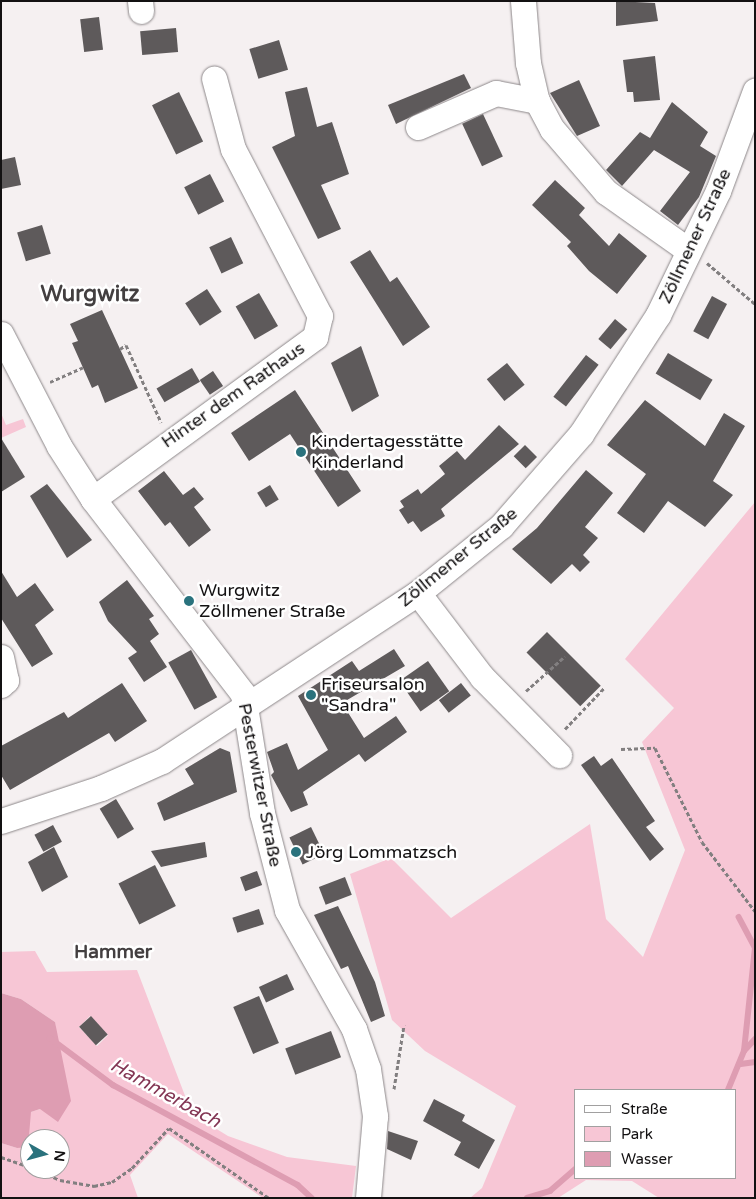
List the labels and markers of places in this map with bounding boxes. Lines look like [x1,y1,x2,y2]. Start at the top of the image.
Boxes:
place label: Kindertagesstätte Kinderland [311,431,463,474]
marker: Kindertagesstätte Kinderland [295,446,307,458]
place label: Wurgwitz Zöllmener Straße [199,580,346,622]
marker: Wurgwitz Zöllmener Straße [183,595,195,607]
place label: Friseursalon "Sandra" [321,674,425,716]
marker: Friseursalon "Sandra" [305,689,317,701]
place label: Jörg Lommatzsch [306,841,457,863]
marker: Jörg Lommatzsch [290,846,302,858]

